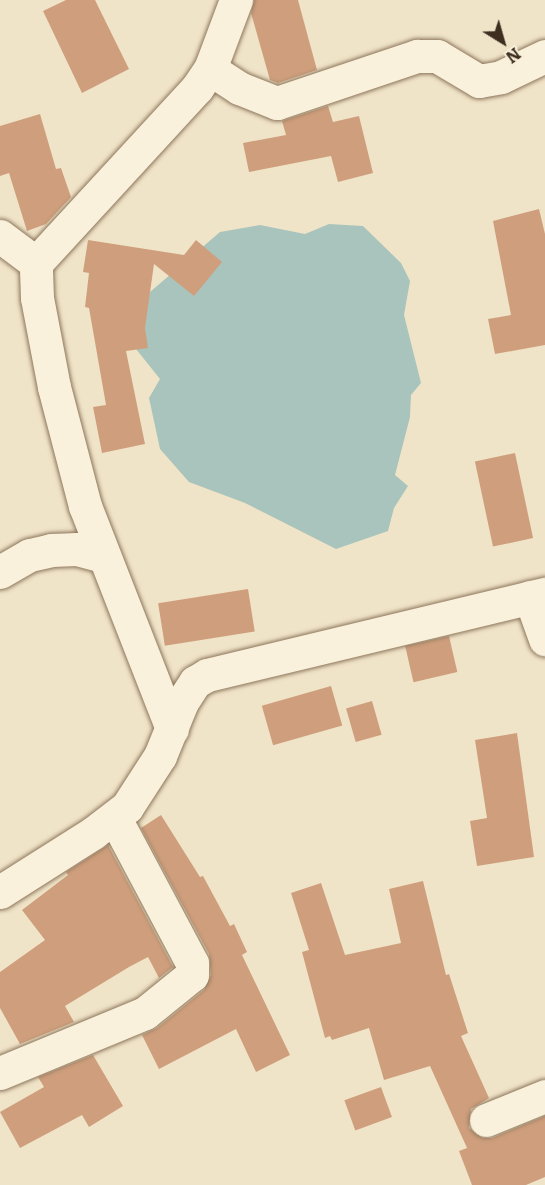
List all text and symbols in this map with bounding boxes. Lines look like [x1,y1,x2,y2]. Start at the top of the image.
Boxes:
north arrow [473,12,533,72]
text: N [501,43,526,70]

